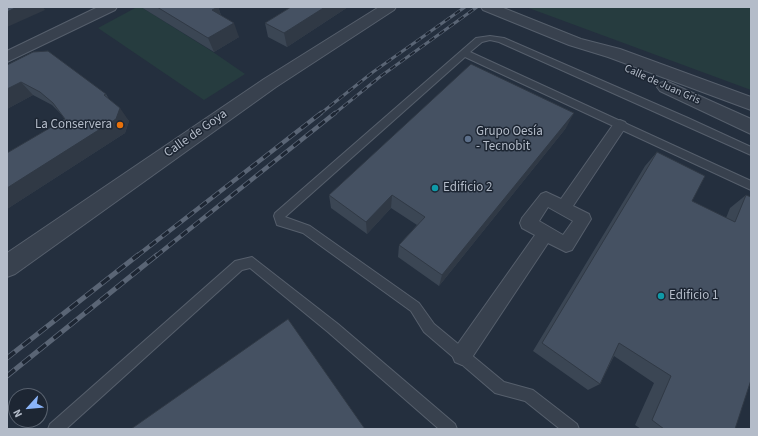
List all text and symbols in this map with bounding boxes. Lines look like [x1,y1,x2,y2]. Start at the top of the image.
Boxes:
street label: Calle de Juan Gris [622,62,702,108]
street label: Calle de Goya [162,107,230,161]
place label: La Conservera [35,117,112,133]
marker: La Conservera [115,120,125,130]
place label: Grupo Oesía - Tecnobit [476,124,543,155]
marker: Grupo Oesía - Tecnobit [463,134,473,144]
place label: Edificio 2 [443,180,492,196]
marker: Edificio 2 [430,183,440,193]
place label: Edificio 1 [669,288,718,304]
marker: Edificio 1 [656,291,666,301]
north arrow [8,388,48,428]
text: N [9,407,26,420]

